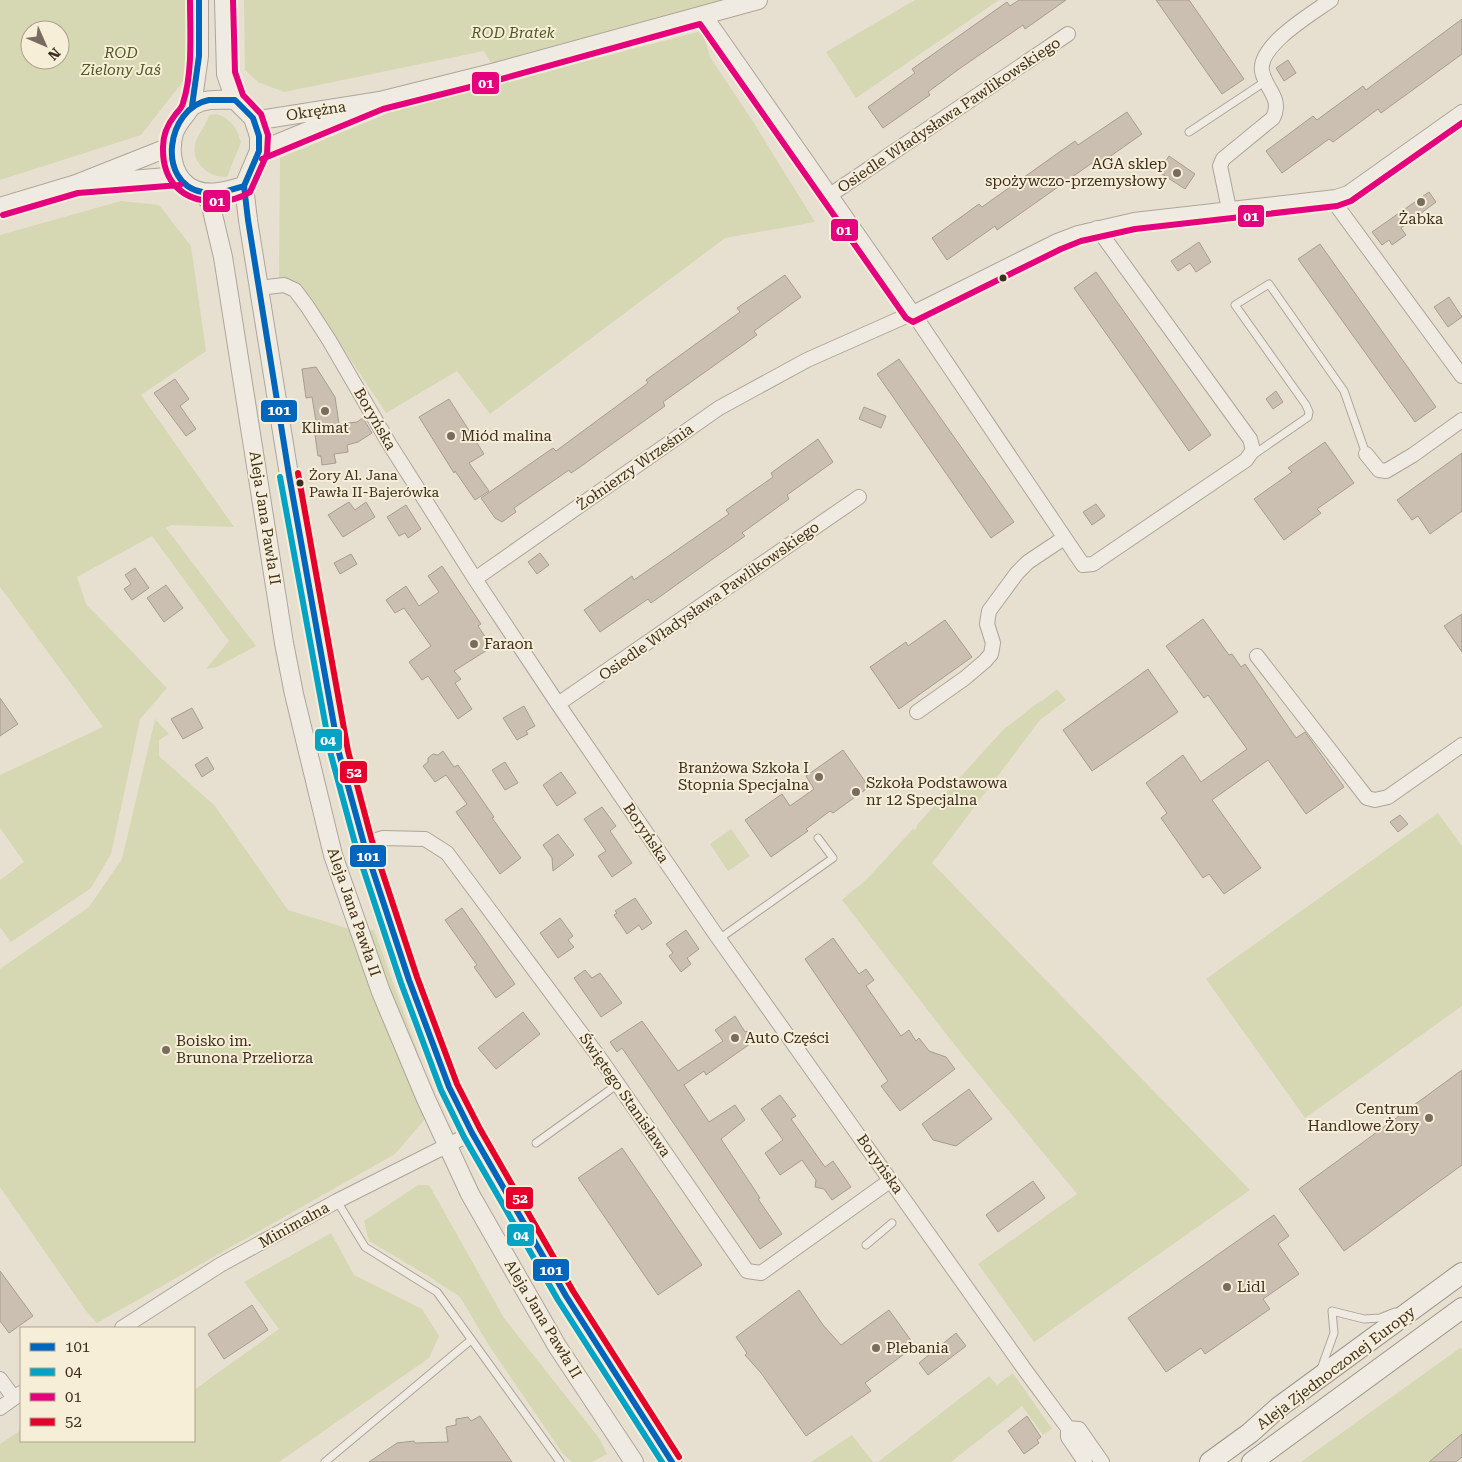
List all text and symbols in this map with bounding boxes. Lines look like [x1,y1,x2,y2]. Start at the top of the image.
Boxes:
north arrow [20,20,70,70]
park label: ROD Bratek [470,24,556,42]
street label: Osiedle Władysława Pawlikowskiego [834,33,1064,197]
park label: ROD Zielony Jaś [80,44,161,79]
text: N [45,45,64,64]
line badge: 01 [471,71,500,95]
text: 01 [478,75,494,91]
street label: Okrężna [285,97,347,125]
place label: AGA sklep spożywczo-przemysłowy [985,155,1167,190]
marker: AGA sklep spożywczo-przemysłowy [1171,167,1183,179]
line badge: 01 [202,189,231,213]
text: 01 [209,193,225,209]
marker: Żabka [1415,196,1427,208]
line badge: 01 [1237,204,1265,228]
text: 01 [1243,208,1259,224]
place label: Żabka [1399,210,1443,228]
line badge: 01 [830,218,859,242]
text: 01 [836,222,852,238]
unlabelled marker [998,273,1008,283]
street label: Boryńska [350,385,400,453]
line badge: 101 [260,399,298,423]
text: 101 [267,402,291,418]
marker: Klimat [319,405,331,417]
place label: Klimat [301,419,349,437]
street label: Żołnierzy Września [573,420,697,514]
place label: Miód malina [461,427,552,445]
marker: Miód malina [445,430,457,442]
street label: Aleja Jana Pawła II [246,450,284,586]
place label: Żory Al. Jana Pawła II-Bajerówka [309,467,439,500]
marker: Żory Al. Jana Pawła II-Bajerówka [295,478,305,488]
street label: Osiedle Władysława Pawlikowskiego [595,518,823,684]
place label: Faraon [484,635,534,653]
marker: Faraon [468,638,480,650]
line badge: 04 [314,728,343,752]
text: 04 [320,732,336,748]
place label: Branżowa Szkoła I Stopnia Specjalna [678,759,809,794]
line badge: 52 [339,760,368,784]
text: 52 [346,764,362,780]
marker: Branżowa Szkoła I Stopnia Specjalna [813,771,825,783]
place label: Szkoła Podstawowa nr 12 Specjalna [866,774,1007,809]
marker: Szkoła Podstawowa nr 12 Specjalna [850,786,862,798]
street label: Boryńska [619,800,673,866]
line badge: 101 [349,844,387,868]
street label: Aleja Jana Pawła II [323,845,385,979]
text: 101 [356,848,380,864]
street label: Świętego Stanisława [575,1029,675,1160]
place label: Auto Części [745,1029,830,1047]
place label: Boisko im. Brunona Przeliorza [176,1032,313,1067]
marker: Auto Części [729,1032,741,1044]
marker: Boisko im. Brunona Przeliorza [160,1044,172,1056]
place label: Centrum Handlowe Żory [1308,1100,1419,1135]
marker: Centrum Handlowe Żory [1423,1112,1435,1124]
street label: Boryńska [853,1131,907,1197]
line badge: 52 [505,1186,534,1210]
text: 52 [512,1190,528,1206]
street label: Minimalna [256,1198,332,1252]
line badge: 04 [506,1223,535,1247]
text: 04 [513,1227,529,1243]
street label: Aleja Jana Pawła II [500,1256,586,1382]
line badge: 101 [532,1258,570,1282]
text: 101 [539,1262,563,1278]
place label: Lidl [1237,1278,1266,1296]
marker: Lidl [1221,1281,1233,1293]
street label: Aleja Zjednoczonej Europy [1253,1302,1419,1434]
legend [20,1327,195,1442]
text: 101 [65,1338,90,1356]
place label: Plebania [886,1339,949,1357]
marker: Plebania [870,1342,882,1354]
text: 04 [65,1363,82,1381]
text: 01 [65,1388,82,1406]
text: 52 [65,1413,82,1431]

